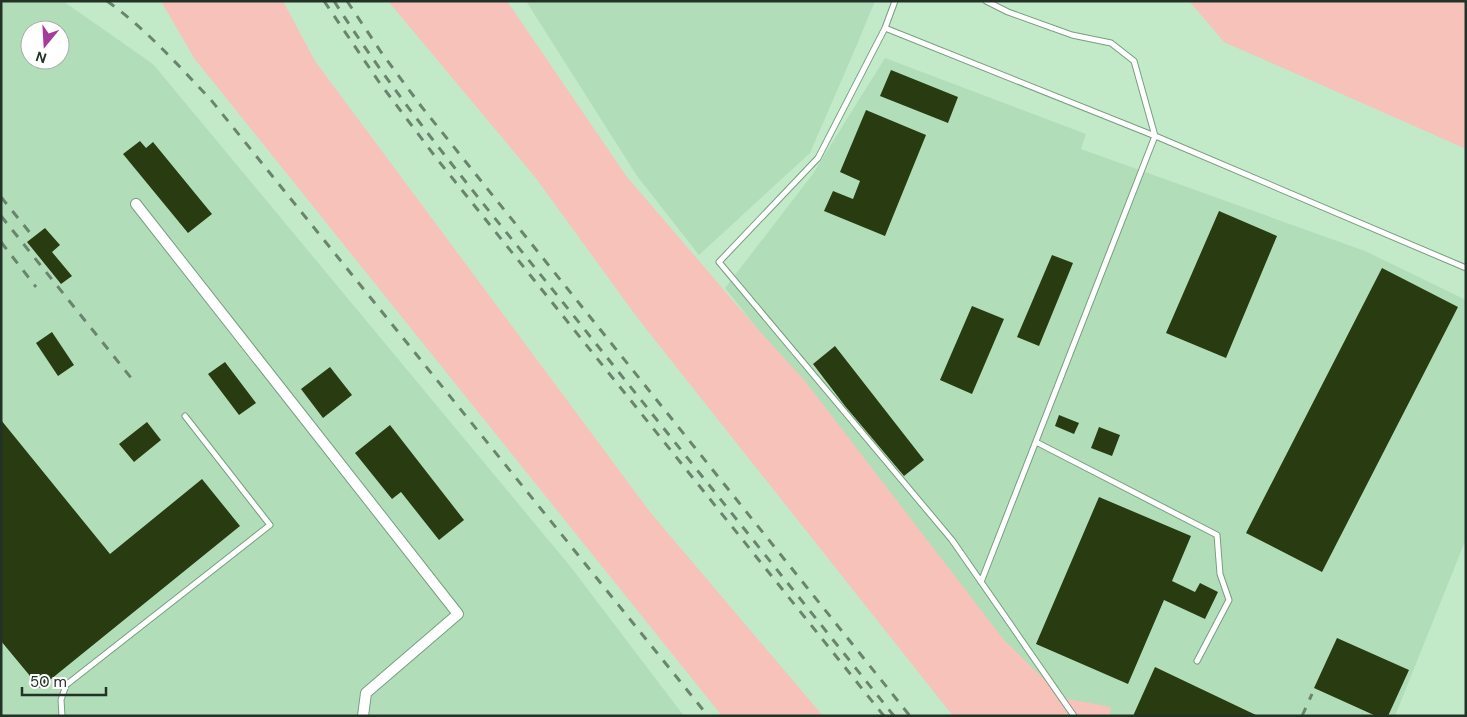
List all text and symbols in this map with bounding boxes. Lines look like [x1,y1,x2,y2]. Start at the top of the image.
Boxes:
north arrow [20,20,70,70]
text: N [33,47,49,68]
scale bar [22,664,106,696]
text: 50 m [30,672,67,692]

